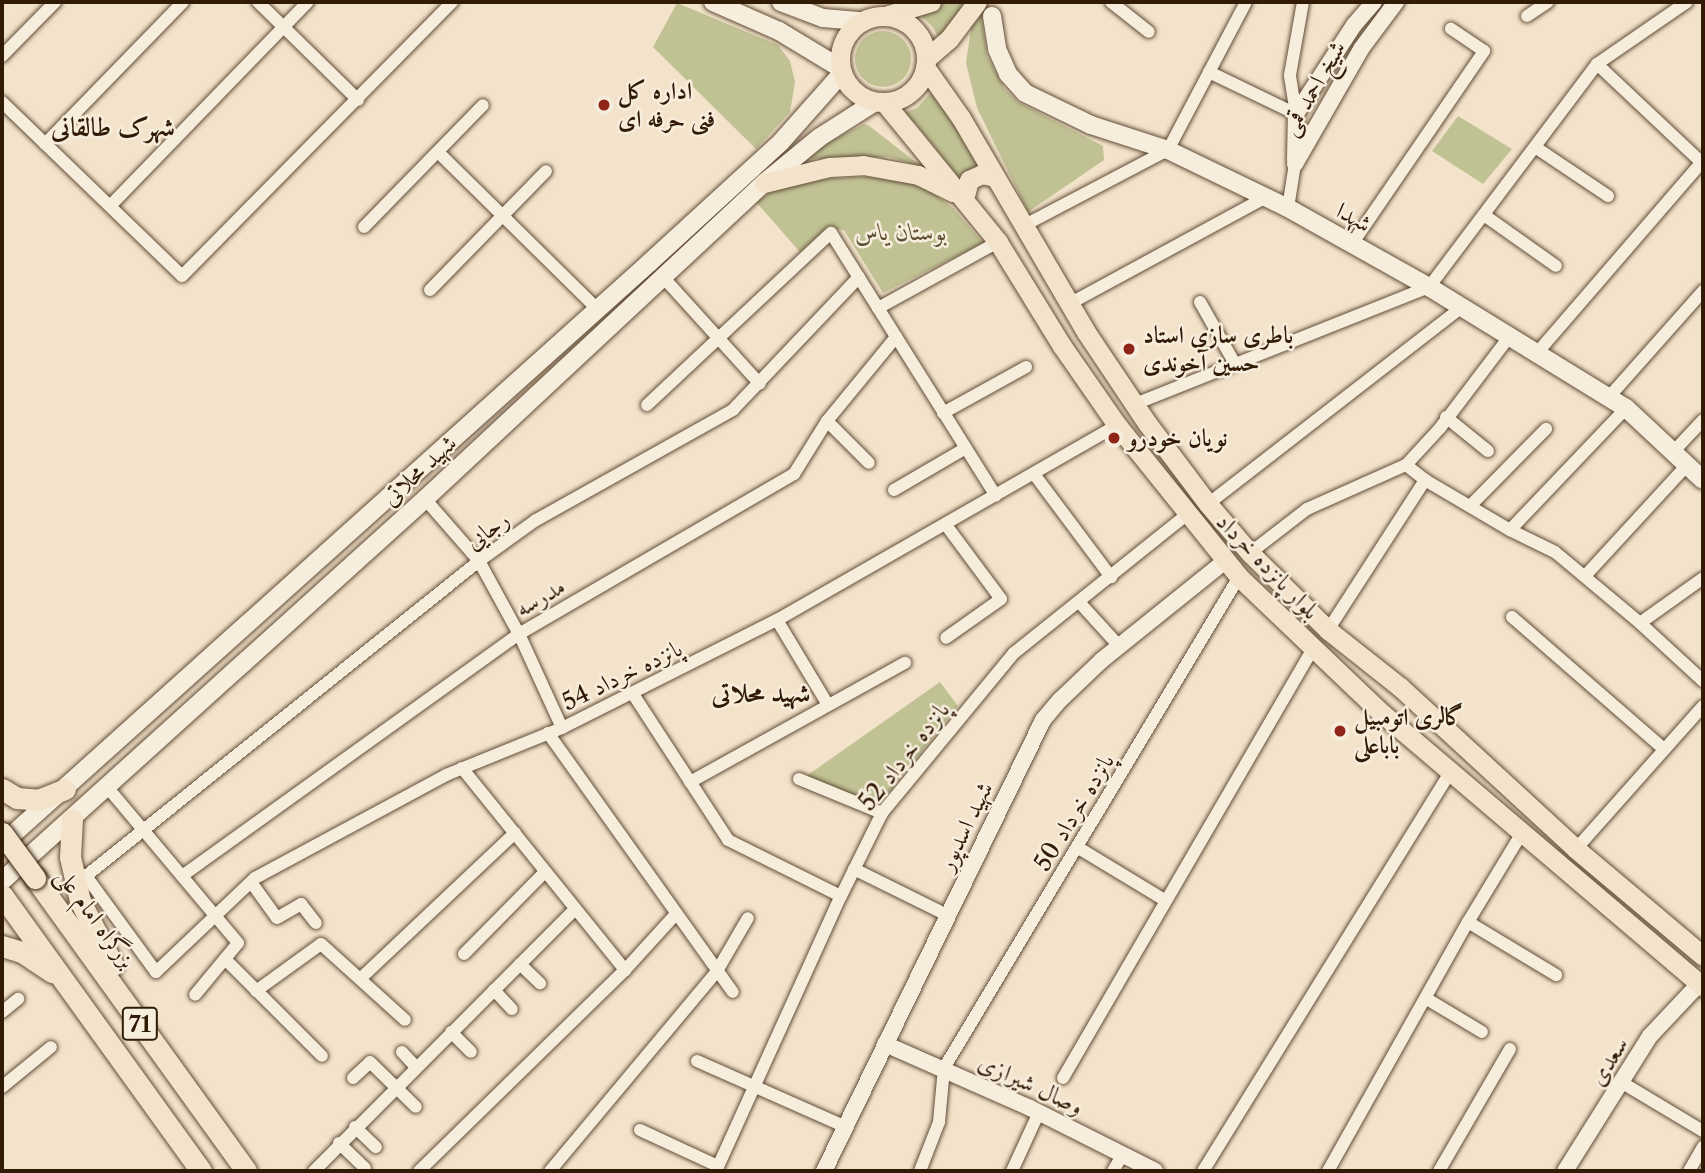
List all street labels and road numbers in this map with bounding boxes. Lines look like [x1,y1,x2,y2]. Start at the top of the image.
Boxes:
street label: شیخ احمد قمی [1274,35,1352,141]
street label: شهدا [1331,196,1377,238]
street label: شهید محلاتی [376,428,462,512]
street label: رجایی [459,504,515,556]
street label: بلوار پانزده خرداد [1210,507,1326,625]
street label: مدرسه [510,571,570,623]
street label: پانزده خرداد 54 [557,633,687,717]
street label: پانزده خرداد 52 [853,696,955,816]
street label: پانزده خرداد 50 [1028,748,1120,876]
street label: شهید اسدپور [931,777,999,875]
street label: بزرگراه امام علی [50,862,142,974]
road number: 71 [121,1004,159,1044]
street label: سعدی [1582,1031,1634,1091]
street label: وصال شیرازی [974,1047,1088,1121]

